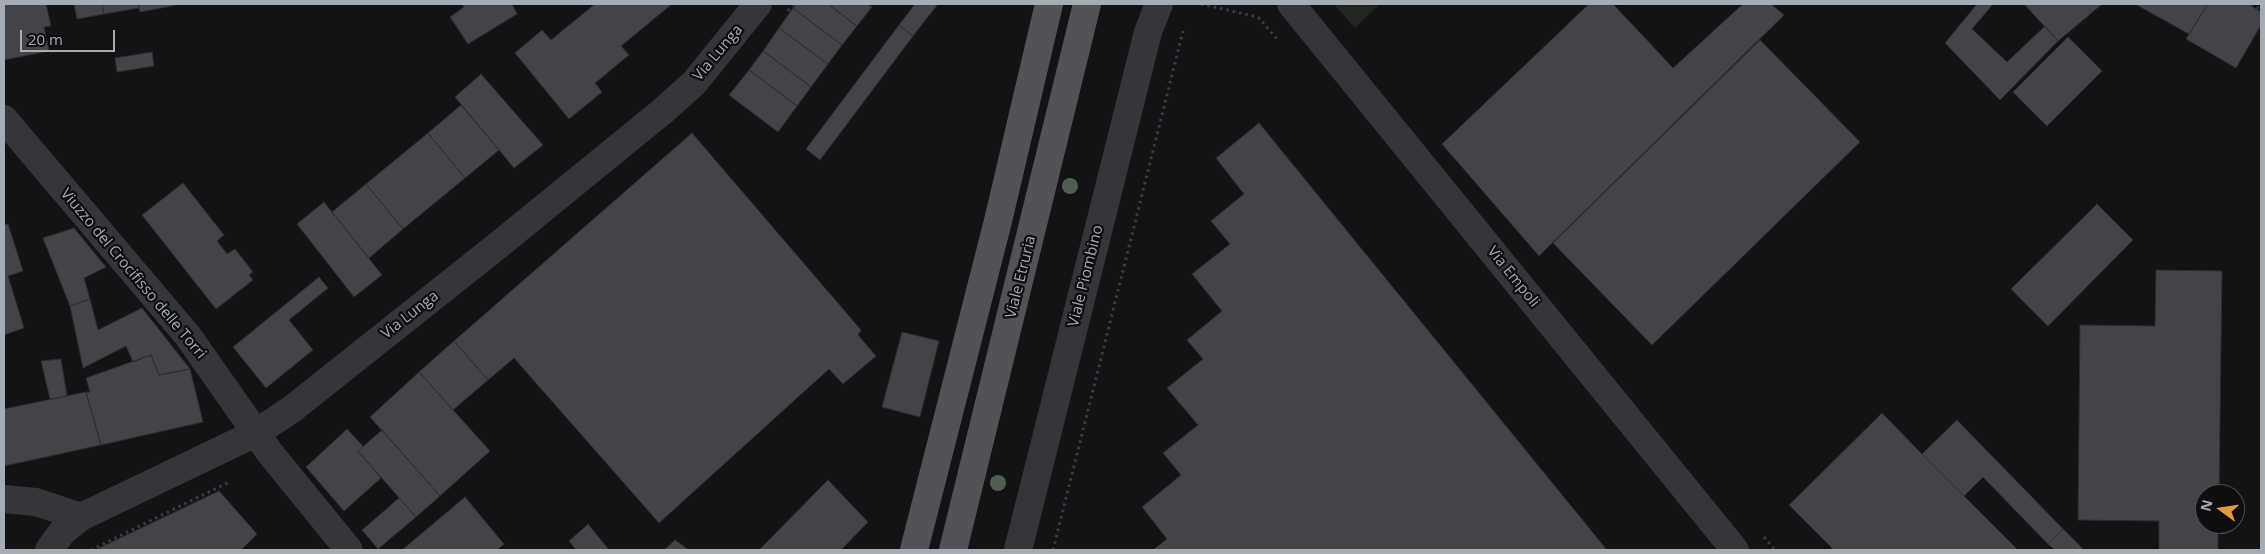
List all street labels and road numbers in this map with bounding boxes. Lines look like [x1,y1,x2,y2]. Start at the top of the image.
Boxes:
street label: Via Lunga [689,21,747,85]
street label: Viuzzo del Crocifisso delle Torri [56,185,210,363]
street label: Viale Piombino [1065,223,1107,329]
street label: Viale Etruria [1002,234,1040,320]
street label: Via Empoli [1483,243,1543,311]
street label: Via Lunga [378,287,442,343]

